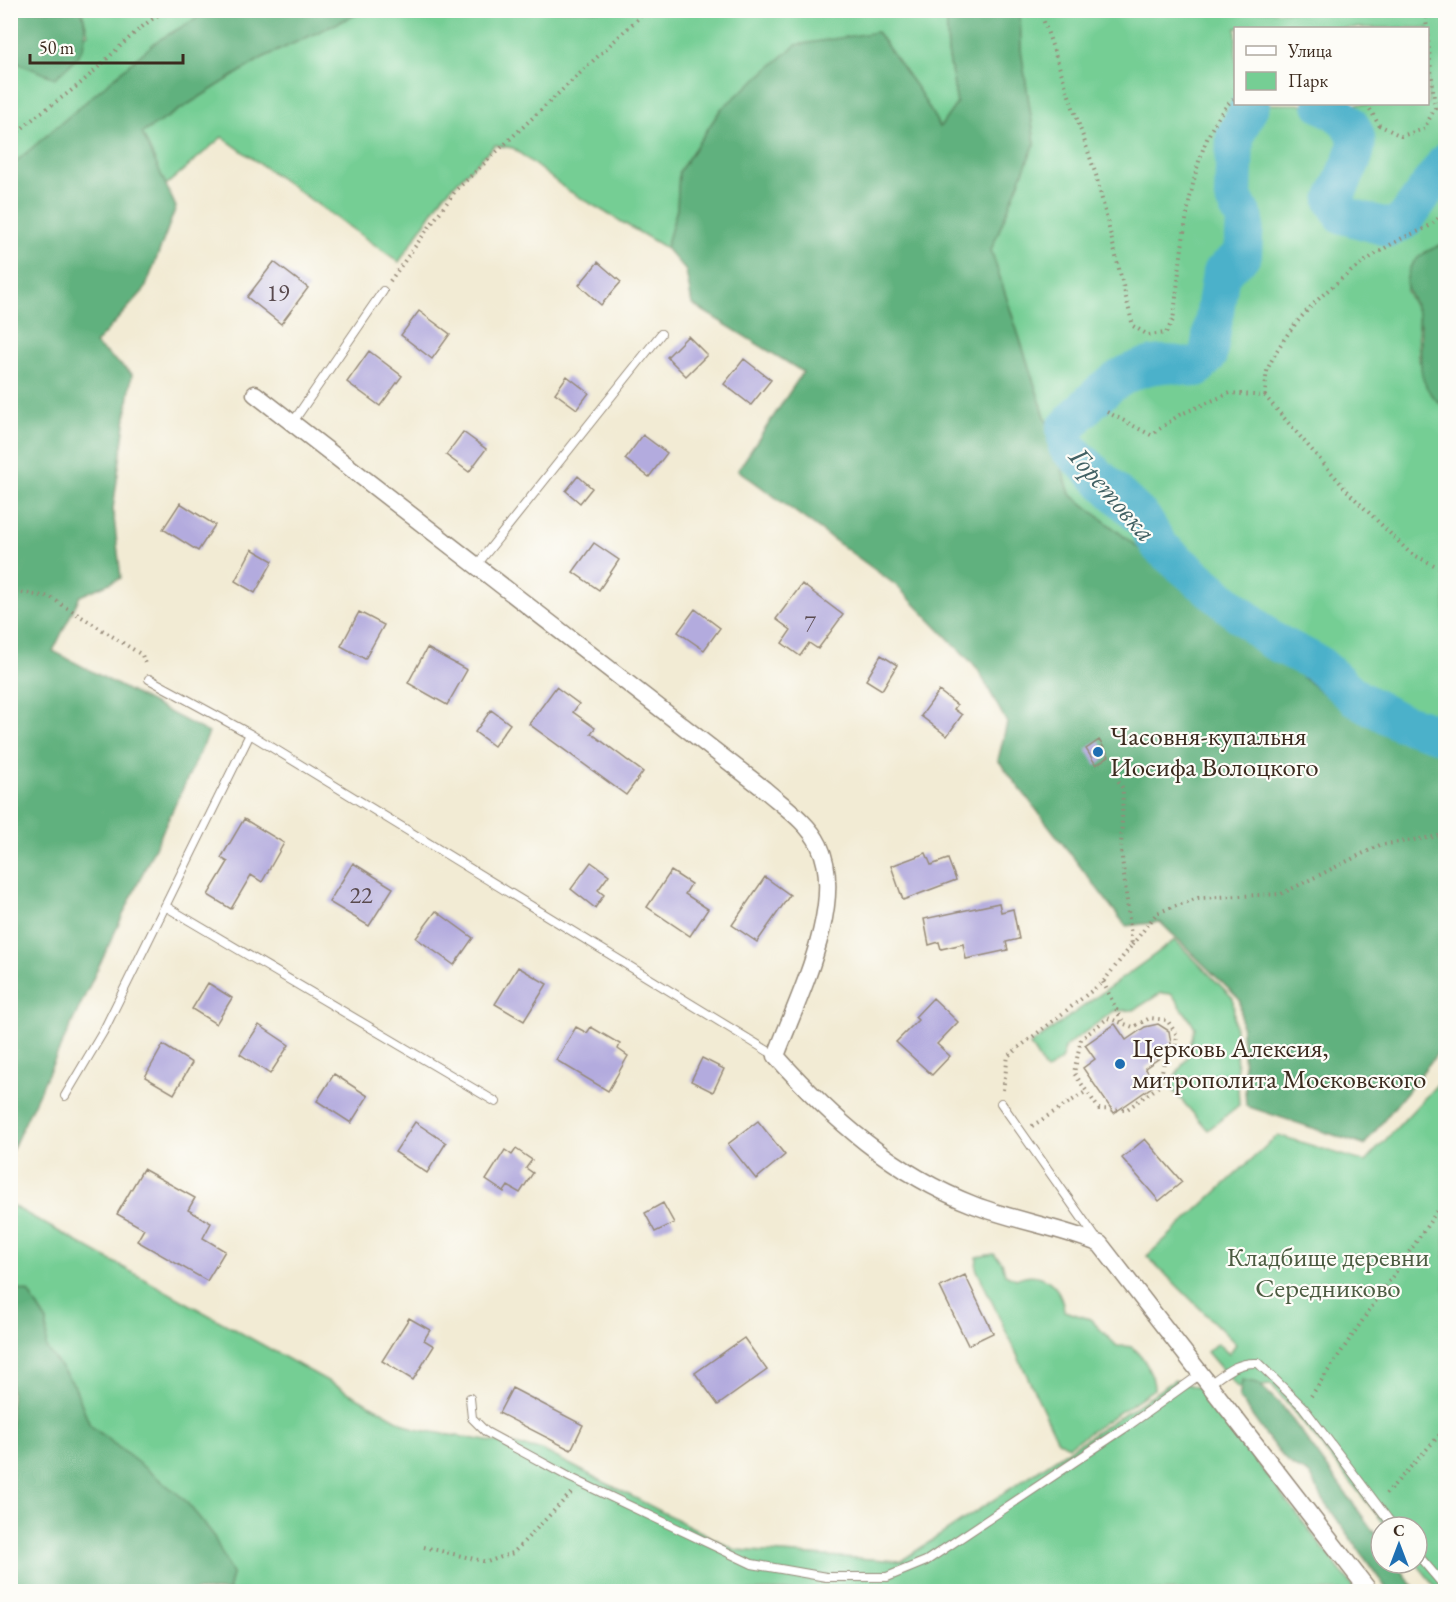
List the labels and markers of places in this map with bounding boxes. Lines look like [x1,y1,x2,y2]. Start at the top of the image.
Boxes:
place label: Часовня-купальня Иосифа Волоцкого [1110,718,1319,784]
marker: Часовня-купальня Иосифа Волоцкого [1091,745,1105,759]
place label: Церковь Алексия, митрополита Московского [1132,1030,1427,1096]
marker: Церковь Алексия, митрополита Московского [1113,1057,1127,1071]

